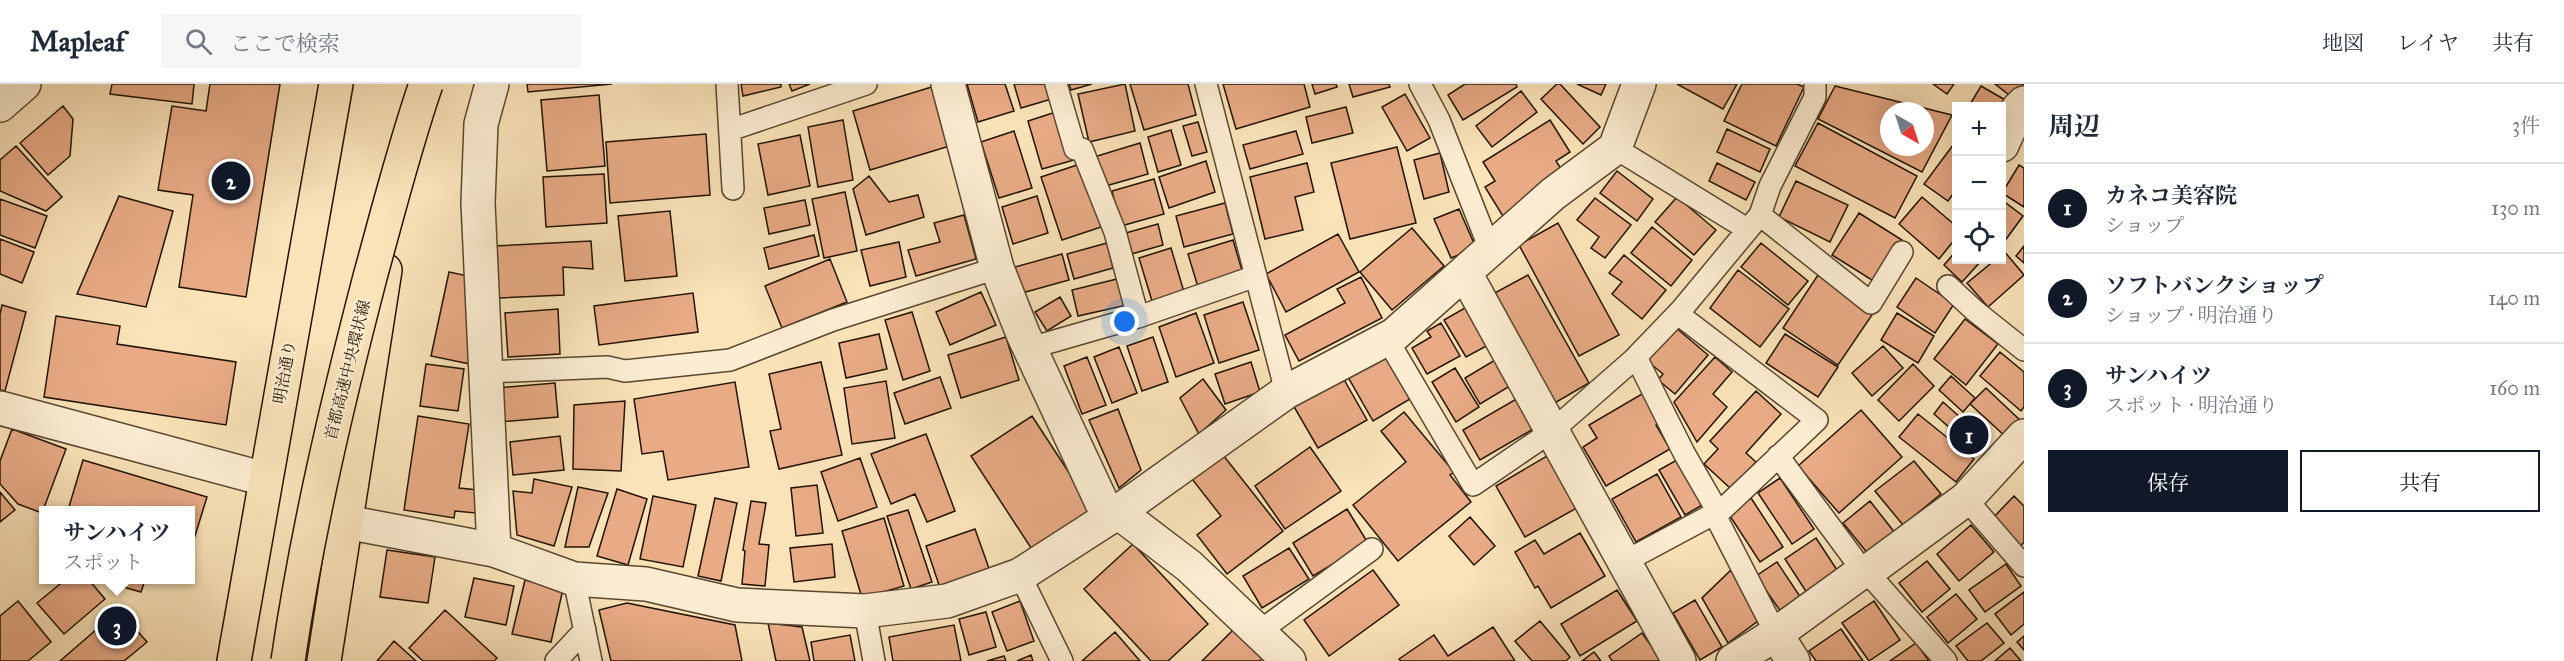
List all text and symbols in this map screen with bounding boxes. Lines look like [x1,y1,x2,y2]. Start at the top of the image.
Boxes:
search box [161,14,581,68]
text: Mapleaf [30,24,125,59]
icon: search [182,25,215,58]
text: ここで検索 [230,30,340,57]
text: 地図 [2322,30,2364,56]
text: レイヤ [2397,30,2459,56]
text: 共有 [2492,30,2534,56]
north arrow [1880,102,1934,156]
map controls [1952,102,2006,264]
button: + [1952,102,2006,156]
text: 周辺 [2048,110,2100,142]
text: 3件 [2512,113,2540,137]
button: − [1952,156,2006,210]
pin: 2 [212,158,250,204]
text: カネコ美容院 [2105,182,2237,209]
text: 1 [2064,196,2071,220]
text: 130 m [2491,196,2540,220]
button: locate [1952,210,2006,264]
text: ショップ [2105,213,2185,237]
text: ソフトバンクショップ [2105,272,2324,299]
text: 2 [2063,286,2072,310]
text: 140 m [2488,286,2540,310]
street label: 首都高速中央環状線 [321,298,374,442]
text: ショップ · 明治通り [2105,303,2278,327]
your location [1110,307,1139,336]
street label: 明治通り [270,339,299,405]
text: サンハイツ [2105,362,2212,389]
text: 3 [2064,376,2072,400]
text: 160 m [2489,376,2540,400]
text: スポット · 明治通り [2105,393,2278,417]
pin: 1 [1950,412,1988,458]
button: 保存 [2048,450,2288,512]
button: 共有 [2300,450,2540,512]
popup [39,506,195,584]
text: サンハイツ [63,519,171,546]
text: スポット [63,550,143,574]
pin: 3 [98,604,136,648]

